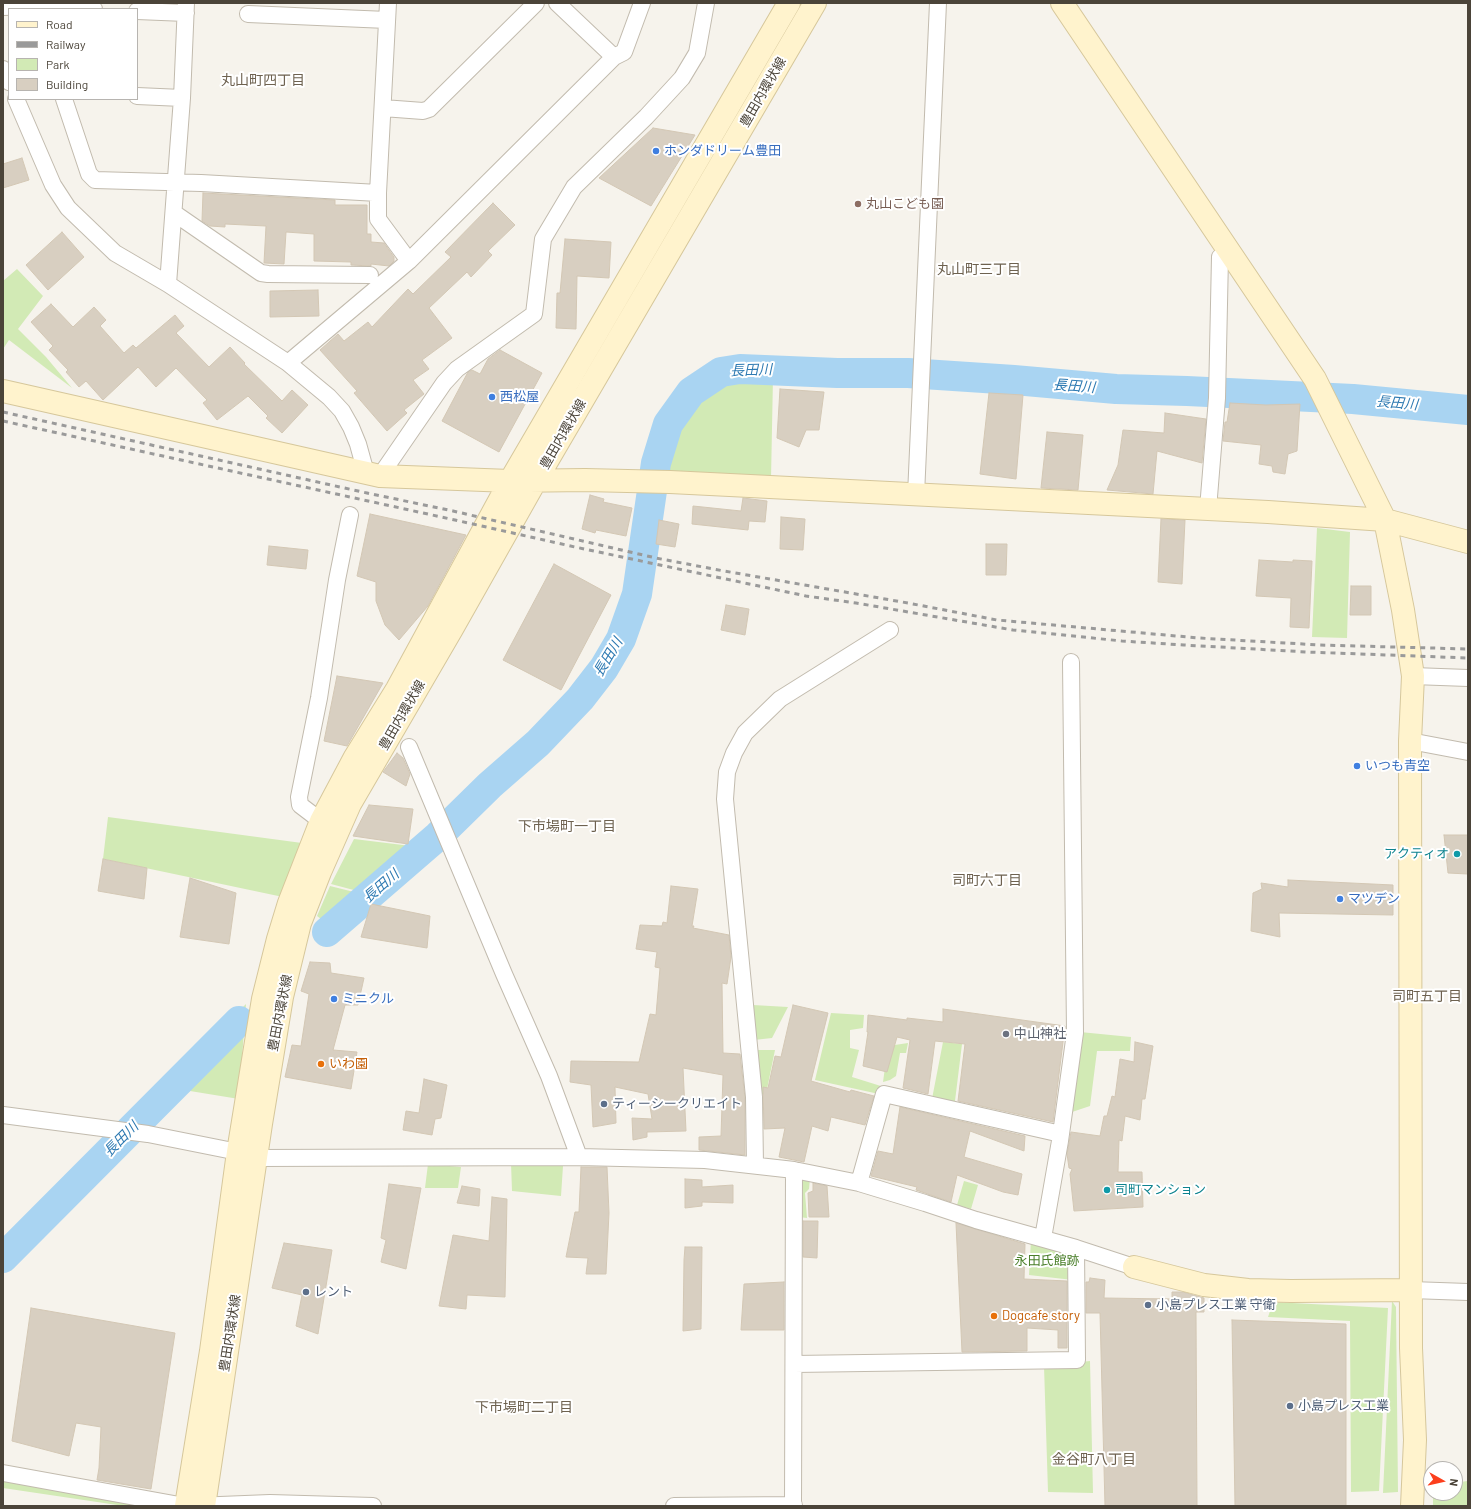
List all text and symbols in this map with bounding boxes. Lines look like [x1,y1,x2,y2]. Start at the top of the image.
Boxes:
legend [8,8,138,100]
text: Road [46,17,73,31]
text: Railway [46,37,85,51]
street label: 豊田内環状線 [737,54,789,130]
text: Park [46,57,70,71]
district label: 丸山町四丁目 [221,72,305,88]
text: Building [46,77,88,91]
place label: ホンダドリーム豊田 [664,143,781,159]
marker: ホンダドリーム豊田 [651,146,661,156]
place label: 丸山こども園 [866,196,944,212]
marker: 丸山こども園 [853,199,863,209]
district label: 丸山町三丁目 [937,261,1021,277]
water label: 長田川 [730,361,772,379]
water label: 長田川 [1052,376,1096,396]
place label: 西松屋 [500,389,539,405]
marker: 西松屋 [487,392,497,402]
water label: 長田川 [1375,393,1419,413]
street label: 豊田内環状線 [537,396,589,472]
water label: 長田川 [590,635,626,679]
street label: 豊田内環状線 [376,677,428,753]
place label: いつも青空 [1365,758,1430,774]
marker: いつも青空 [1352,761,1362,771]
district label: 下市場町一丁目 [518,818,616,834]
place label: アクティオ [1384,846,1449,862]
marker: アクティオ [1452,849,1462,859]
water label: 長田川 [360,866,402,906]
district label: 司町六丁目 [952,872,1022,888]
place label: マツデン [1348,891,1400,907]
marker: マツデン [1335,894,1345,904]
street label: 豊田内環状線 [265,973,295,1053]
district label: 司町五丁目 [1392,988,1462,1004]
place label: ミニクル [342,991,394,1007]
marker: ミニクル [329,994,339,1004]
place label: 中山神社 [1014,1026,1066,1042]
marker: 中山神社 [1001,1029,1011,1039]
place label: いわ園 [329,1056,368,1072]
marker: いわ園 [316,1059,326,1069]
place label: ティーシークリエイト [612,1096,742,1112]
marker: ティーシークリエイト [599,1099,609,1109]
water label: 長田川 [100,1118,142,1160]
place label: 司町マンション [1115,1182,1206,1198]
marker: 司町マンション [1102,1185,1112,1195]
park label: 永田氏館跡 [1015,1253,1079,1269]
place label: レント [314,1284,353,1300]
marker: レント [301,1287,311,1297]
street label: 豊田内環状線 [216,1293,244,1373]
place label: 小島プレス工業 守衛 [1156,1297,1276,1313]
marker: 小島プレス工業 守衛 [1143,1300,1153,1310]
place label: Dogcafe story [1002,1308,1080,1324]
marker: Dogcafe story [989,1311,999,1321]
place label: 小島プレス工業 [1298,1398,1389,1414]
district label: 下市場町二丁目 [475,1399,573,1415]
marker: 小島プレス工業 [1285,1401,1295,1411]
district label: 金谷町八丁目 [1052,1451,1136,1467]
north arrow [1423,1461,1463,1501]
text: N [1447,1478,1461,1487]

